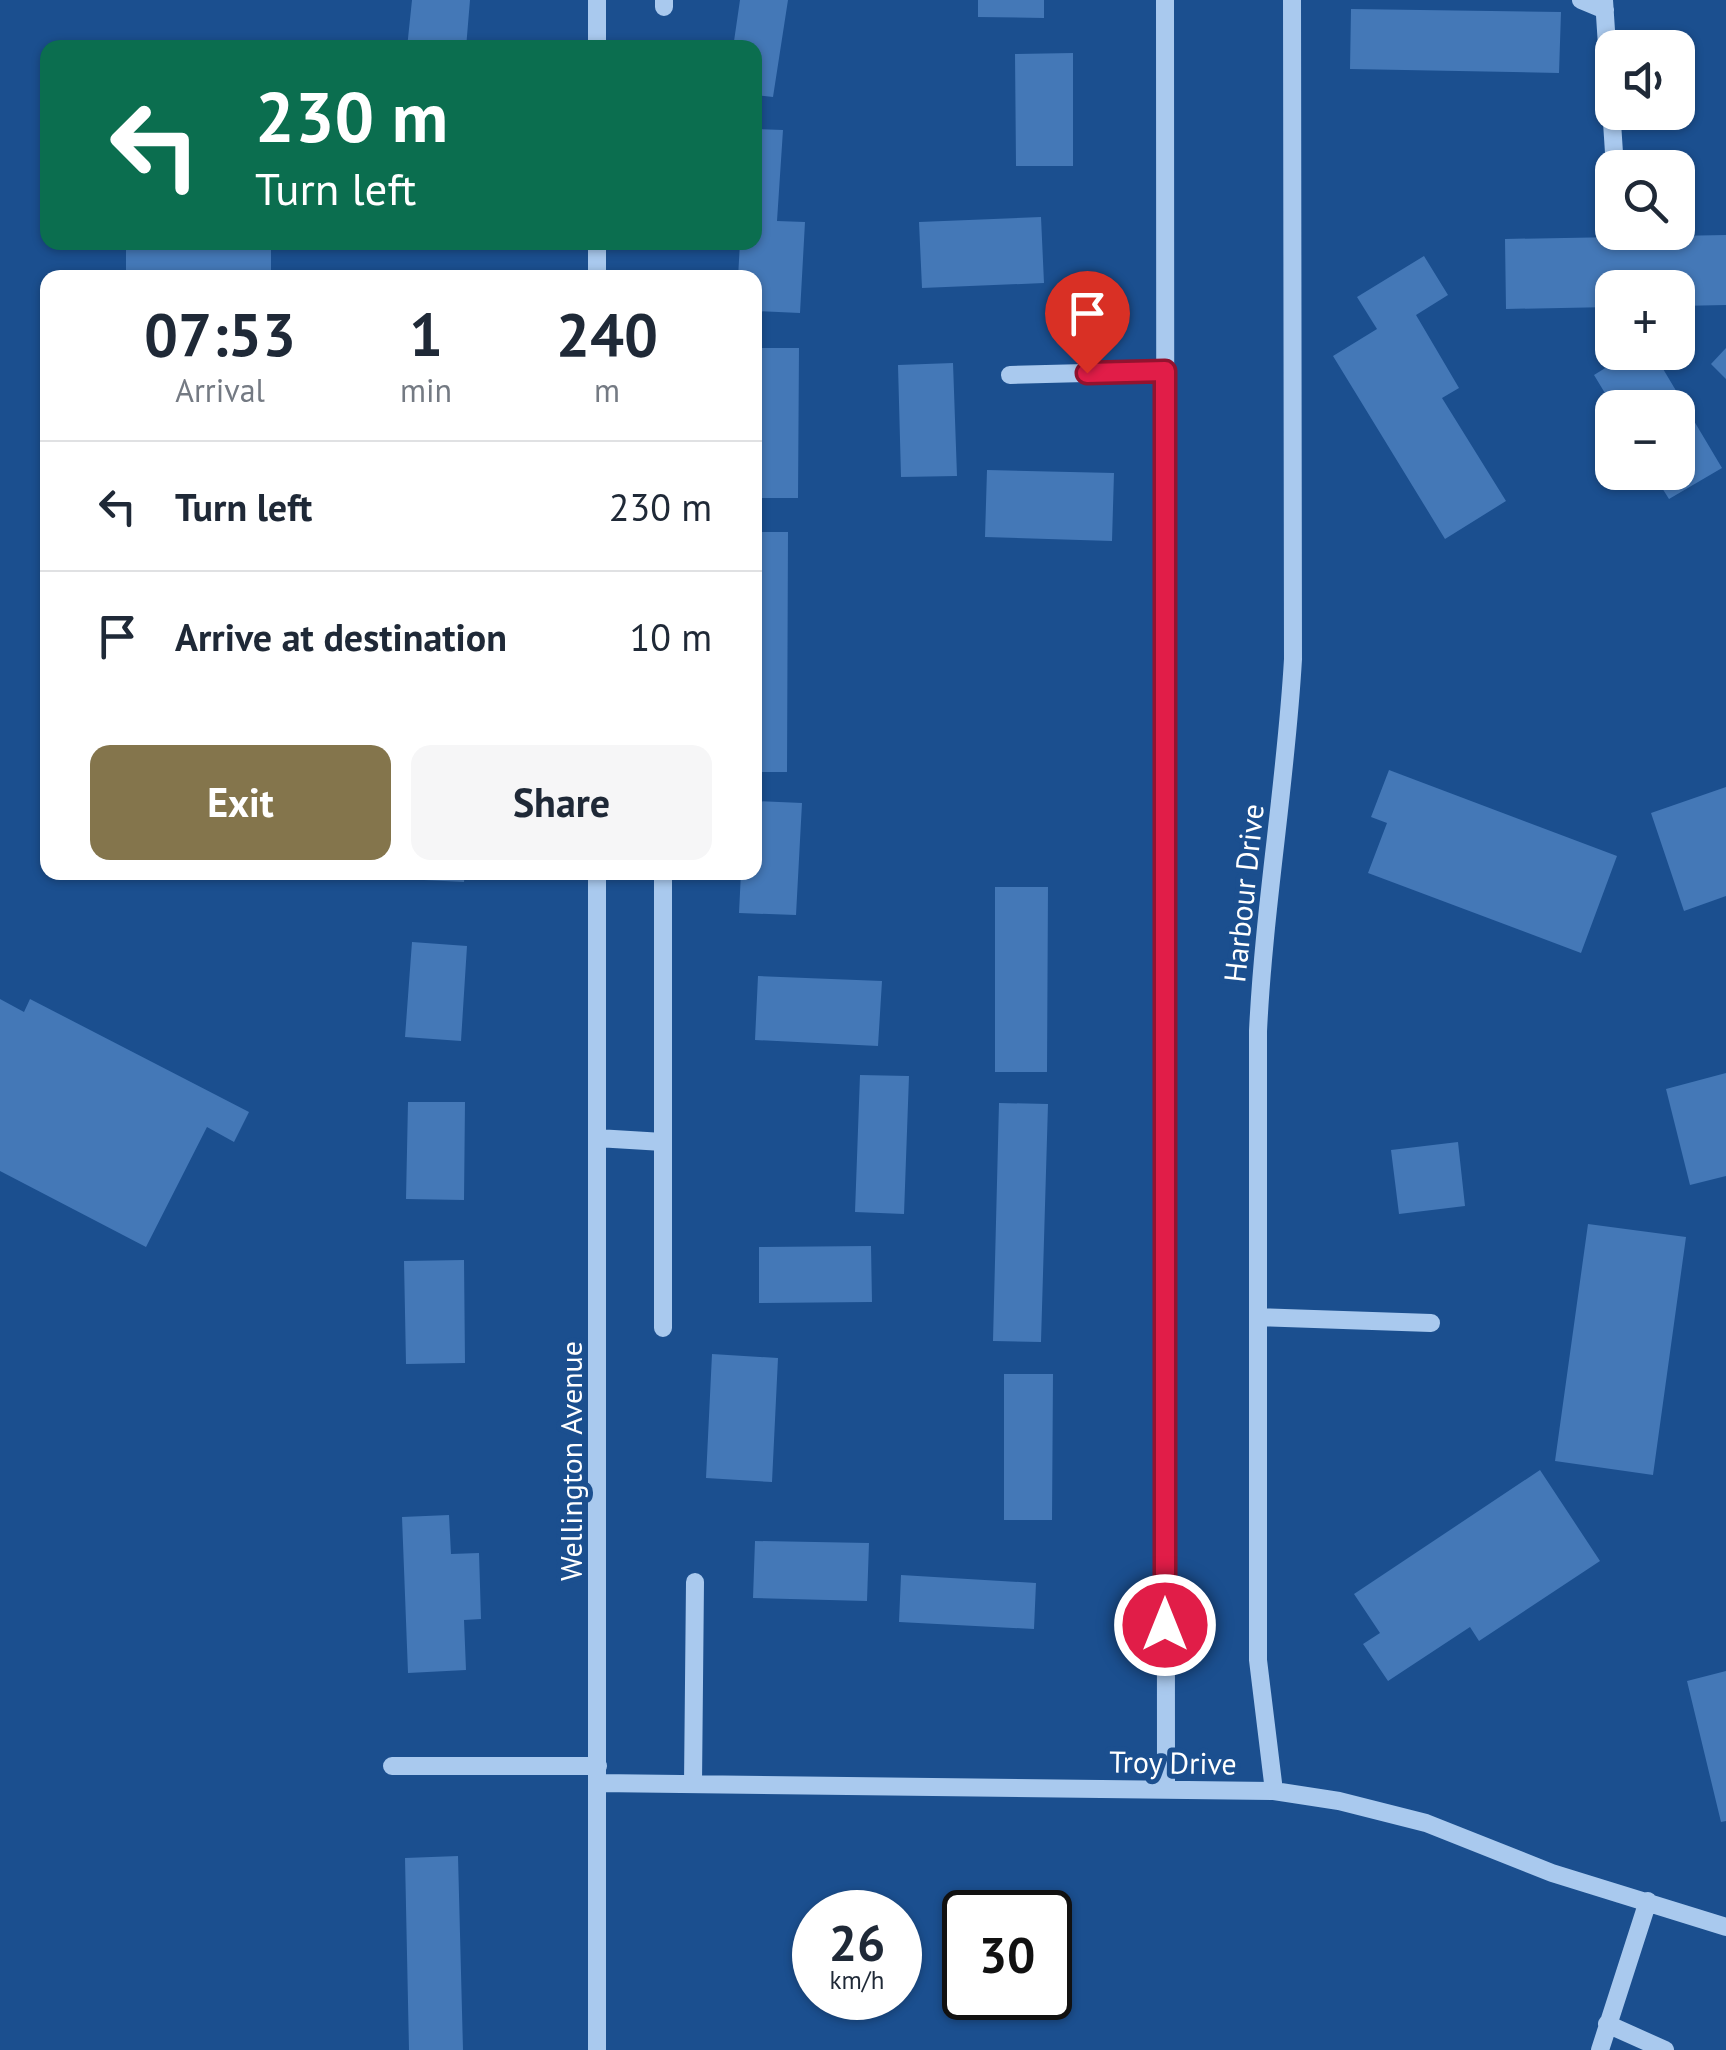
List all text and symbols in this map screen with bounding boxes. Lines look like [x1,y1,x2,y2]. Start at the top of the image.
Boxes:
map controls [1595,30,1695,490]
button: sound [1595,30,1695,130]
text: 230 m [255,71,448,161]
icon: left [90,80,220,210]
button: search [1595,150,1695,250]
text: Turn left [255,159,416,217]
button: + [1595,270,1695,370]
pin [1045,271,1130,374]
icon: arrive [1060,286,1115,341]
text: 07:53 [144,295,296,373]
text: 1 [409,295,443,373]
text: 240 [556,295,658,373]
text: Arrival [175,369,265,411]
text: min [400,369,452,411]
text: m [594,369,620,411]
button: − [1595,390,1695,490]
icon: left [90,479,145,534]
text: Turn left [175,482,312,531]
text: 230 m [609,482,712,531]
icon: arrive [90,609,145,664]
text: Arrive at destination [175,612,507,661]
text: 10 m [630,612,712,661]
button: Exit [90,745,391,860]
button: Share [411,745,712,860]
street label: Harbour Drive [1214,802,1272,984]
street label: Wellington Avenue [551,1341,590,1581]
position arrow [1113,1573,1217,1677]
street label: Troy Drive [1109,1741,1237,1783]
speed limit sign: 30 [942,1890,1072,2020]
text: 26 [829,1910,885,1975]
text: km/h [830,1964,884,1996]

